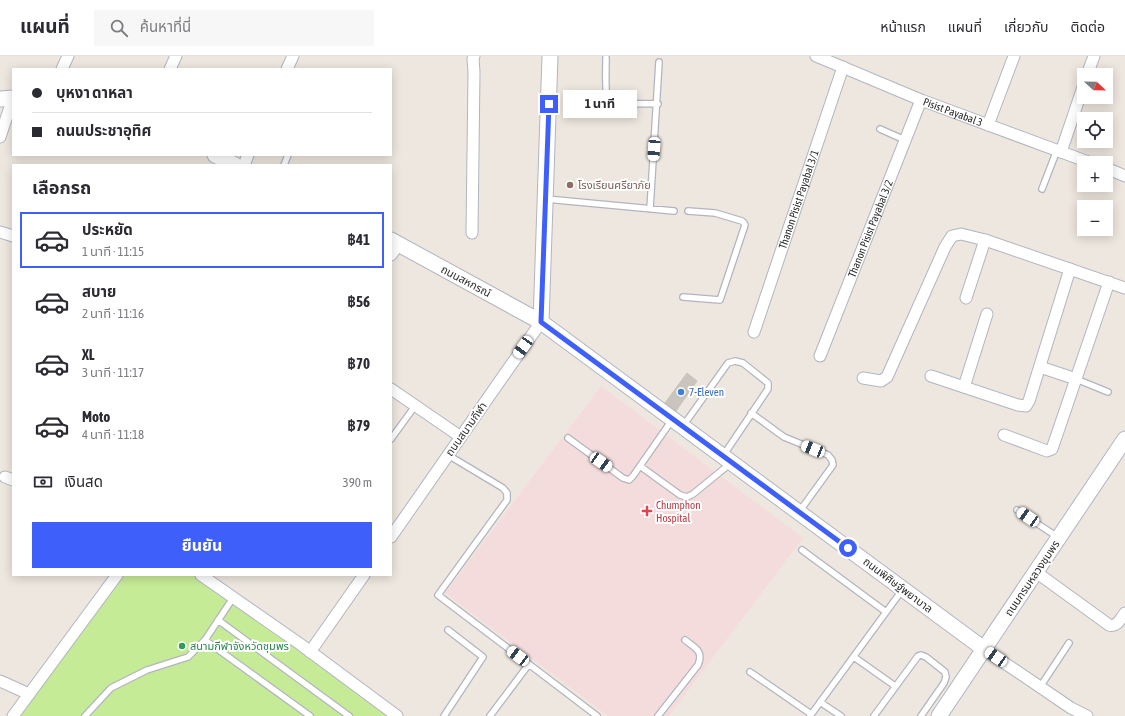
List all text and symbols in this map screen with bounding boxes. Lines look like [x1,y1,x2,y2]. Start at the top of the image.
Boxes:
search box [94,10,374,46]
text: แผนที่ [20,15,70,37]
icon: search [108,17,130,39]
text: ค้นหาที่นี่ [140,18,191,35]
text: หน้าแรก [880,19,926,35]
text: แผนที่ [948,19,982,35]
text: เกี่ยวกับ [1004,19,1049,35]
text: ติดต่อ [1071,19,1105,35]
north arrow [1077,68,1113,104]
map controls [1077,68,1113,236]
text: บุหงา ดาหลา [56,84,133,101]
callout: 1 นาที [563,90,637,118]
route end [540,95,558,113]
street label: Pisist Payabal 3 [922,95,984,128]
text: 1 นาที [585,96,615,111]
button: locate [1077,112,1113,148]
text: ถนนประชาอุทิศ [56,122,151,139]
car [647,137,661,161]
street label: Thanon Pisist Payabal 3/1 [776,148,821,250]
button: + [1077,156,1113,192]
text: เลือกรถ [32,177,91,198]
street label: Thanon Pisist Payabal 3/2 [846,178,895,279]
place label: โรงเรียนศรียาภัย [578,179,651,191]
marker: โรงเรียนศรียาภัย [565,180,575,190]
button: − [1077,200,1113,236]
text: ประหยัด [82,221,133,238]
icon: car [34,222,70,258]
text: ฿41 [347,231,370,248]
text: 1 นาที · 11:15 [82,244,144,259]
street label: ถนนสหกรณ์ [439,263,493,299]
text: สบาย [82,283,116,300]
icon: car [34,284,70,320]
text: ฿56 [347,293,370,310]
text: 2 นาที · 11:16 [82,306,144,321]
car [511,334,535,360]
icon: car [34,346,70,382]
text: XL [82,346,95,363]
text: ฿70 [347,355,370,372]
text: 3 นาที · 11:17 [82,365,144,380]
place label: 7-Eleven [689,386,724,398]
marker: 7-Eleven [676,387,686,397]
street label: ถนนสนามกีฬา [443,400,489,458]
icon: car [34,408,70,444]
text: Moto [82,408,110,425]
text: ฿79 [347,417,370,434]
text: 4 นาที · 11:18 [82,427,144,442]
car [800,439,826,459]
car [588,450,614,474]
icon: cash [32,471,54,493]
text: เงินสด [64,473,103,490]
text: 390 m [343,475,372,490]
place label: Chumphon Hospital [656,499,701,524]
marker: Chumphon Hospital [641,505,653,517]
car [1015,505,1041,529]
button: ยืนยัน [32,522,372,568]
street label: ถนนกรมหลวงชุมพร [1002,538,1063,619]
route start [839,539,857,557]
street label: ถนนพิศิษฐ์พยาบาล [861,555,935,615]
place label: สนามกีฬาจังหวัดชุมพร [190,640,289,653]
marker: สนามกีฬาจังหวัดชุมพร [177,641,187,651]
car [505,644,531,668]
car [983,645,1009,669]

